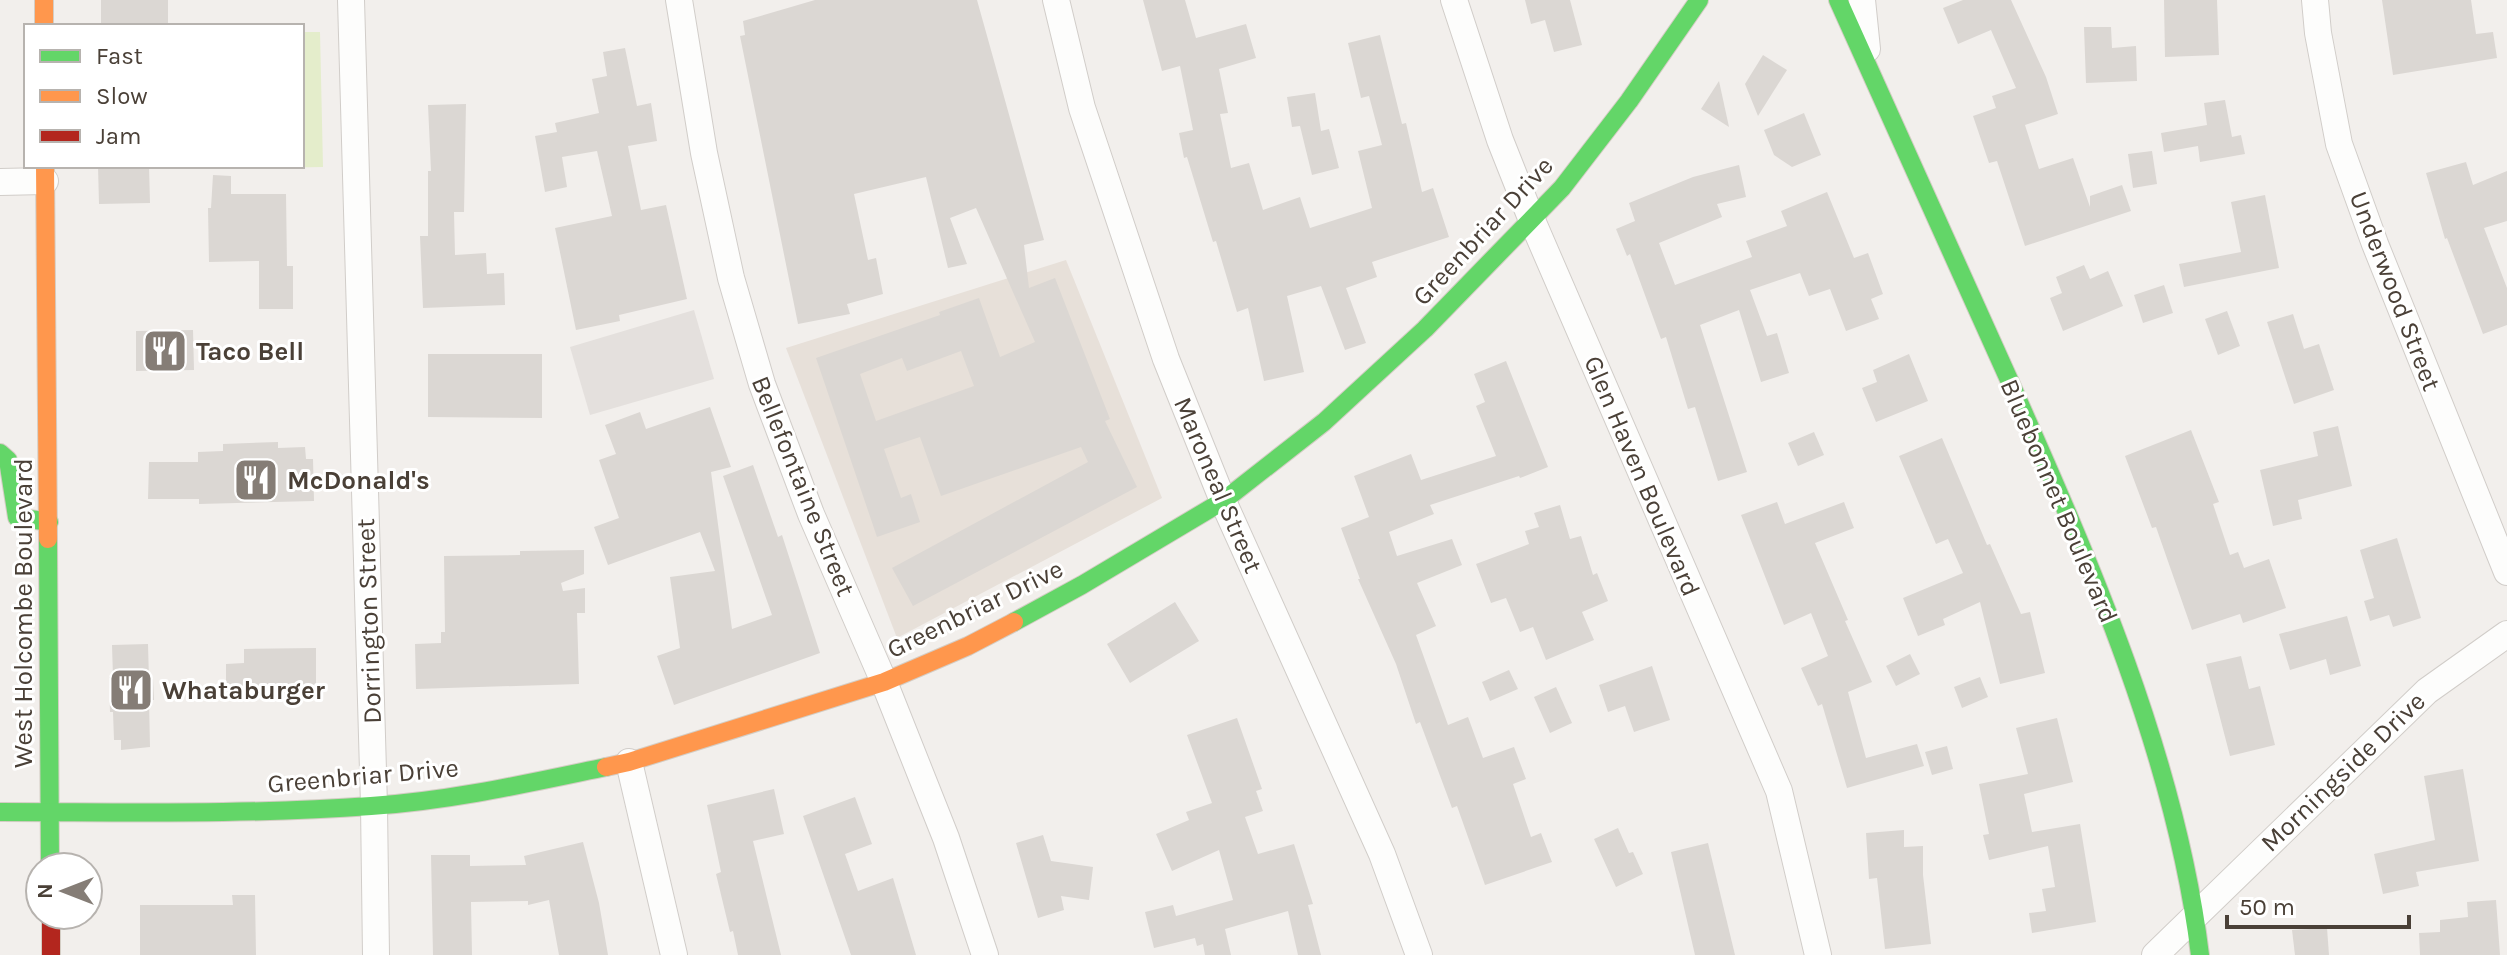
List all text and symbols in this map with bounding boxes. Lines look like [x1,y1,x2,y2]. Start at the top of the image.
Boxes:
legend [24,24,304,168]
text: Fast [96,42,143,70]
text: Slow [96,82,148,110]
text: Jam [96,122,141,150]
street label: Greenbriar Drive [1406,150,1560,312]
street label: Underwood Street [2343,187,2447,395]
restaurant icon: Taco Bell [141,327,189,375]
place label: Taco Bell [196,336,304,367]
street label: Glen Haven Boulevard [1577,351,1707,601]
street label: Bellefontaine Street [745,371,861,601]
street label: Bluebonnet Boulevard [1994,374,2124,628]
street label: Maroneal Street [1167,392,1269,578]
restaurant icon: McDonald's [232,456,280,504]
street label: West Holcombe Boulevard [8,458,39,768]
place label: McDonald's [287,465,430,496]
street label: Dorrington Street [350,518,388,724]
street label: Greenbriar Drive [882,553,1068,665]
restaurant icon: Whataburger [107,666,155,714]
place label: Whataburger [162,675,326,706]
street label: Morningside Drive [2254,686,2432,858]
street label: Greenbriar Drive [266,752,460,800]
north arrow [24,851,104,931]
scale bar [2227,879,2409,929]
text: N [32,883,58,899]
text: 50 m [2239,893,2295,921]

